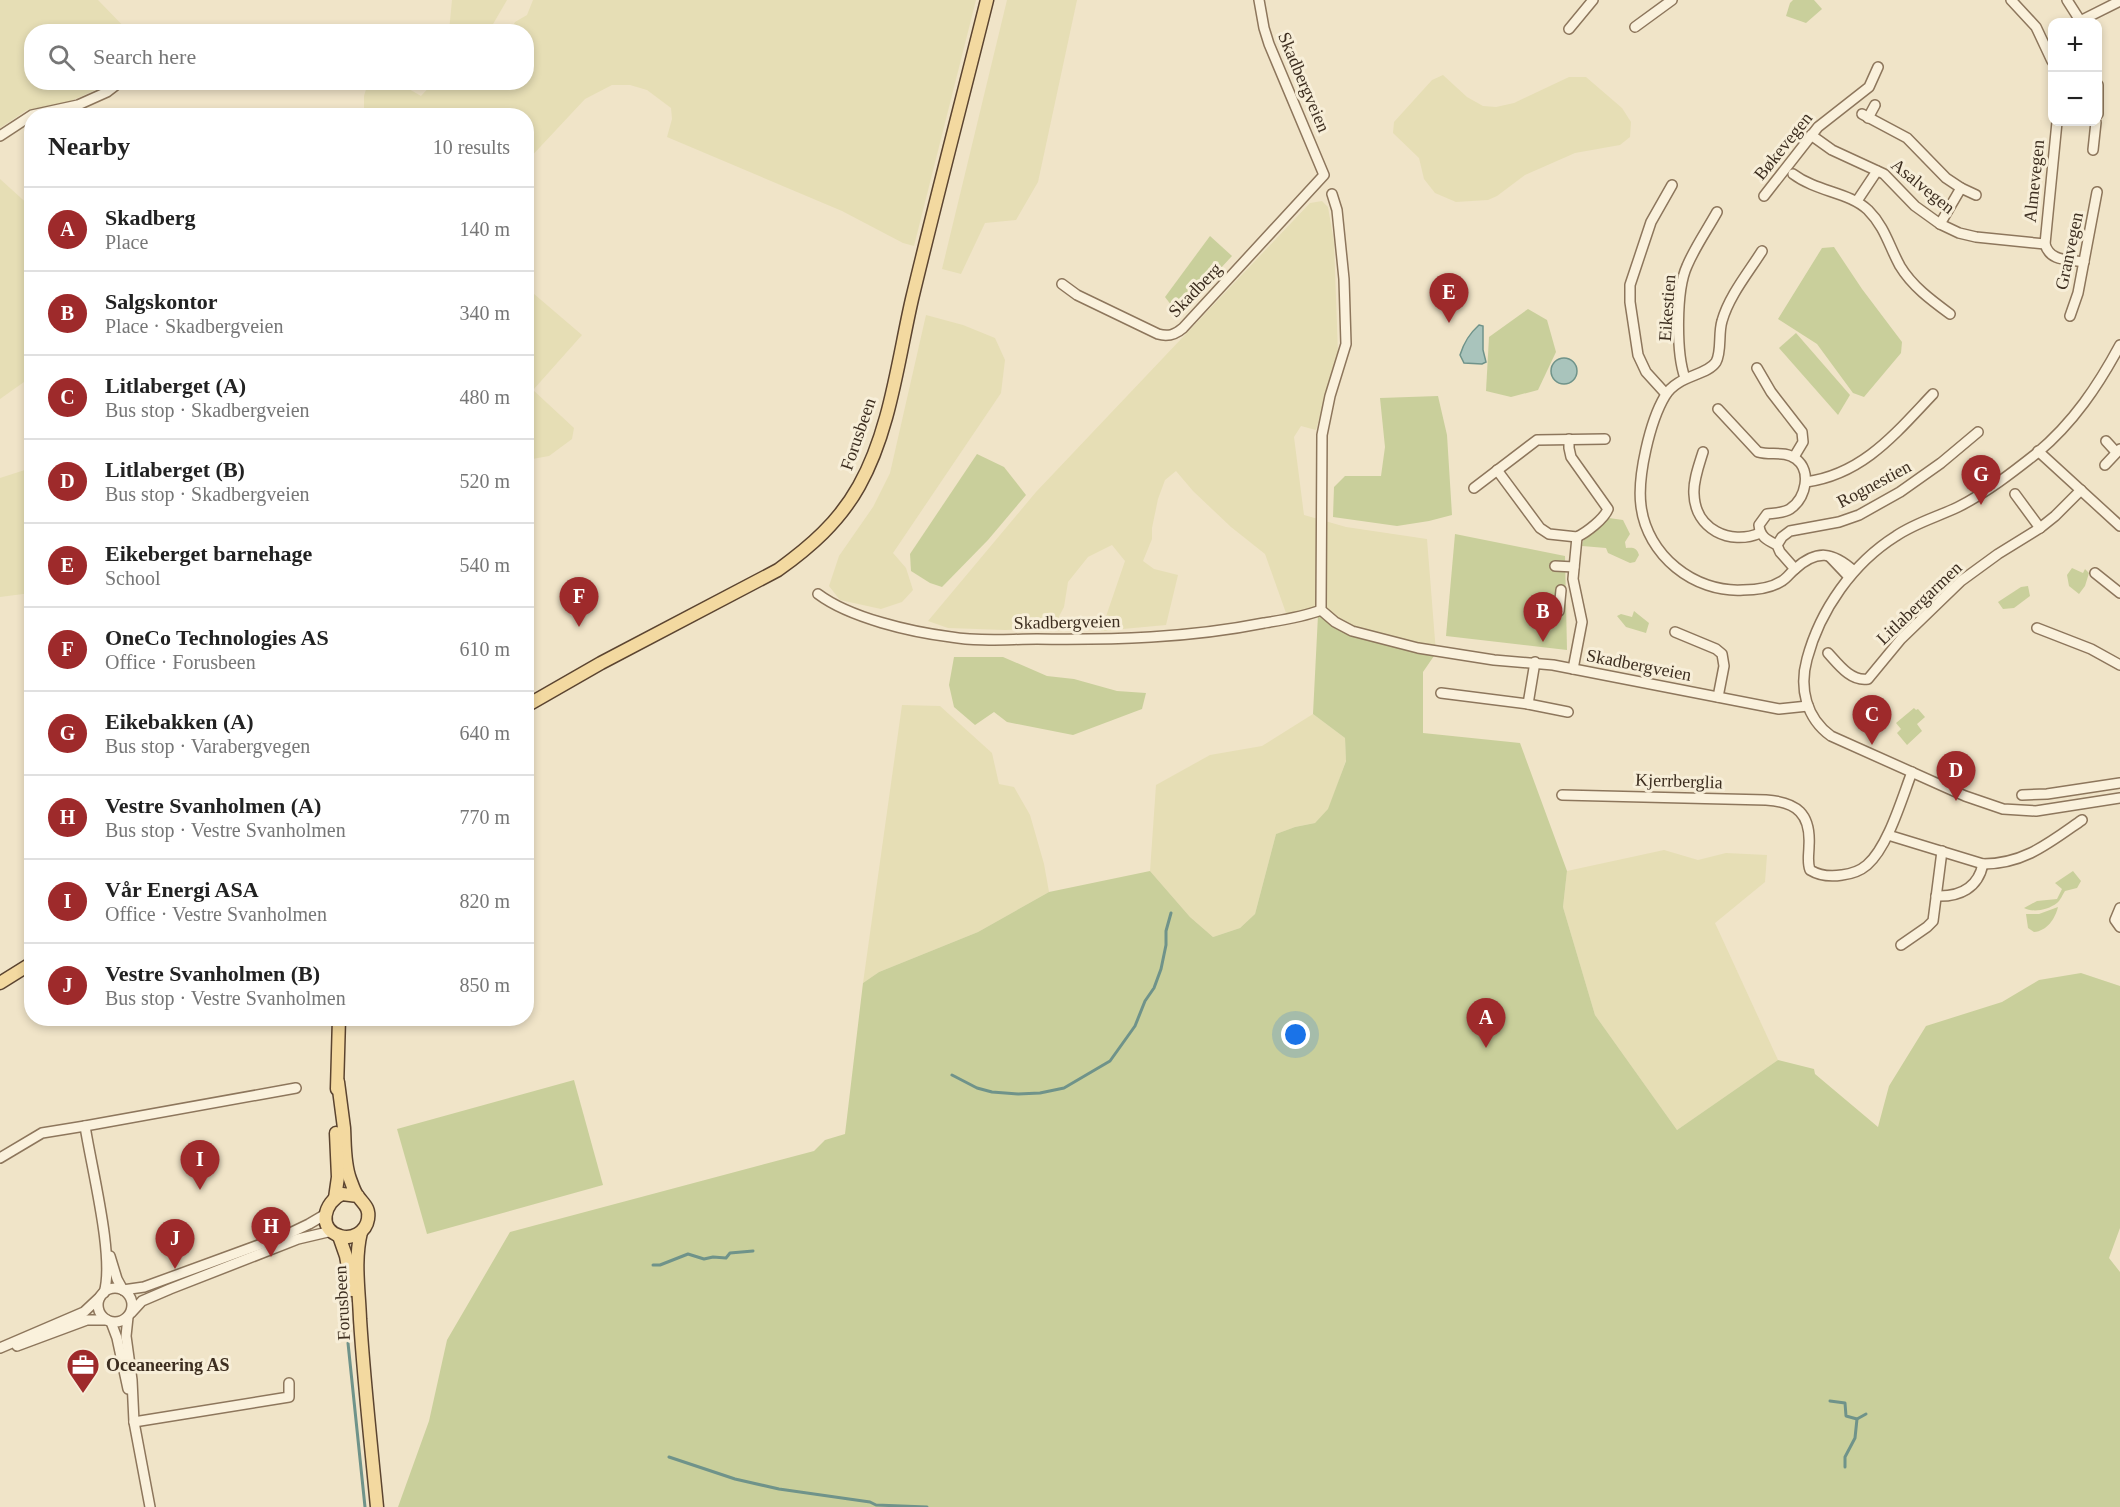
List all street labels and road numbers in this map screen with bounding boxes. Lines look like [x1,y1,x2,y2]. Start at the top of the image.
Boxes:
street label: Skadbergveien [1274,29,1334,135]
street label: Bøkevegen [1750,108,1816,184]
street label: Almevegen [2020,139,2048,223]
street label: Asalvegen [1887,154,1959,218]
street label: Granvegen [2051,210,2087,292]
street label: Skadberg [1164,259,1226,321]
street label: Eikestien [1655,274,1679,342]
street label: Forusbeen [836,395,880,473]
street label: Rognestien [1834,456,1914,512]
street label: Litlabergarmen [1872,557,1966,649]
street label: Skadbergveien [1014,611,1120,633]
street label: Skadbergveien [1585,645,1693,685]
street label: Kjerrberglia [1635,769,1723,793]
street label: Forusbeen [330,1265,354,1341]

